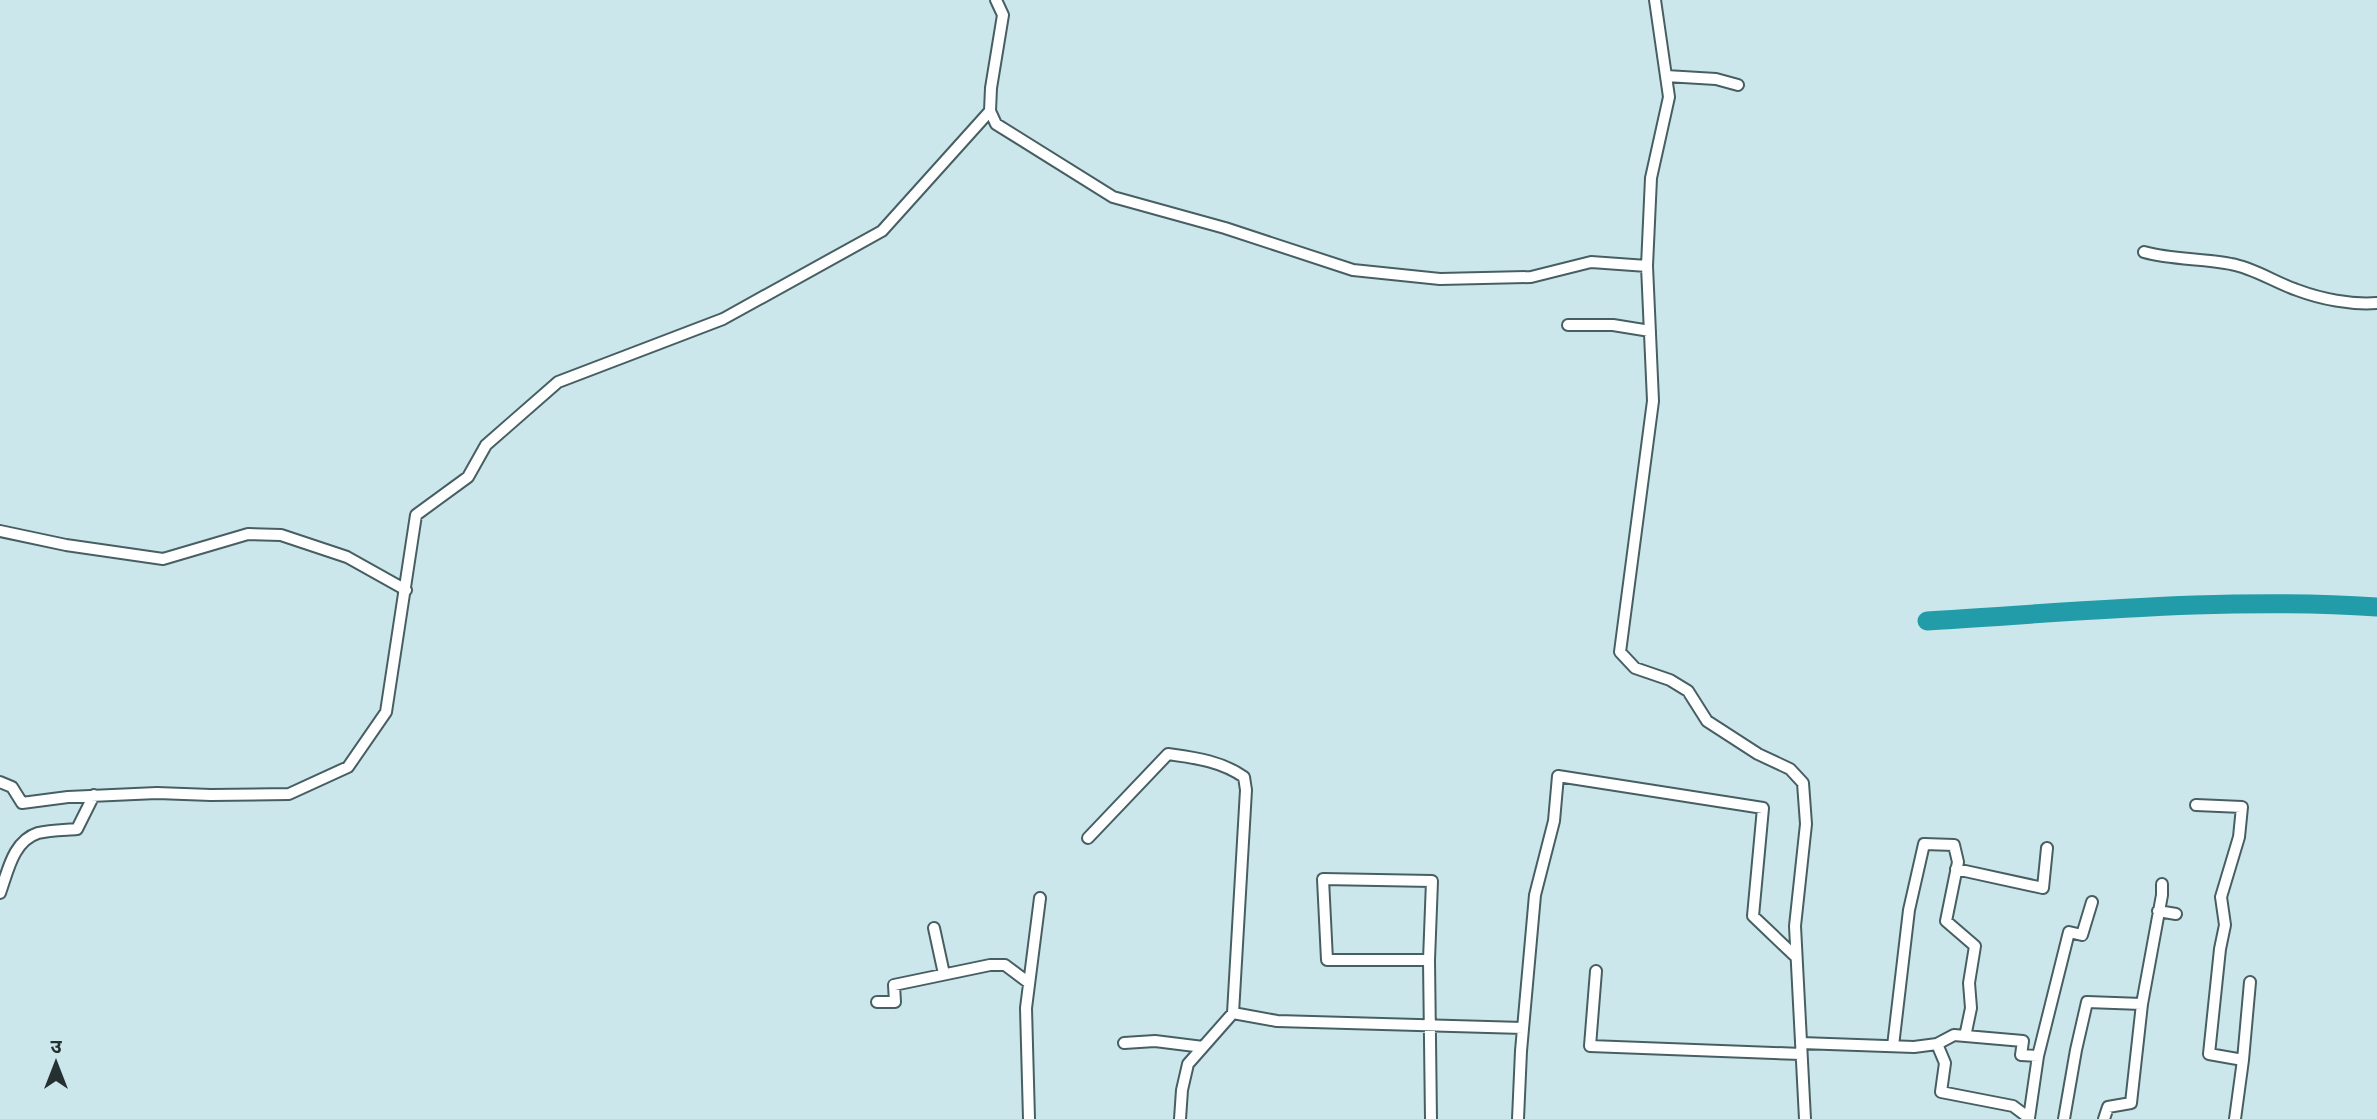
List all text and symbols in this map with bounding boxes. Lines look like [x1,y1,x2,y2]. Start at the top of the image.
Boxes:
north arrow [21,1028,91,1098]
text: उ [50,1032,62,1058]

